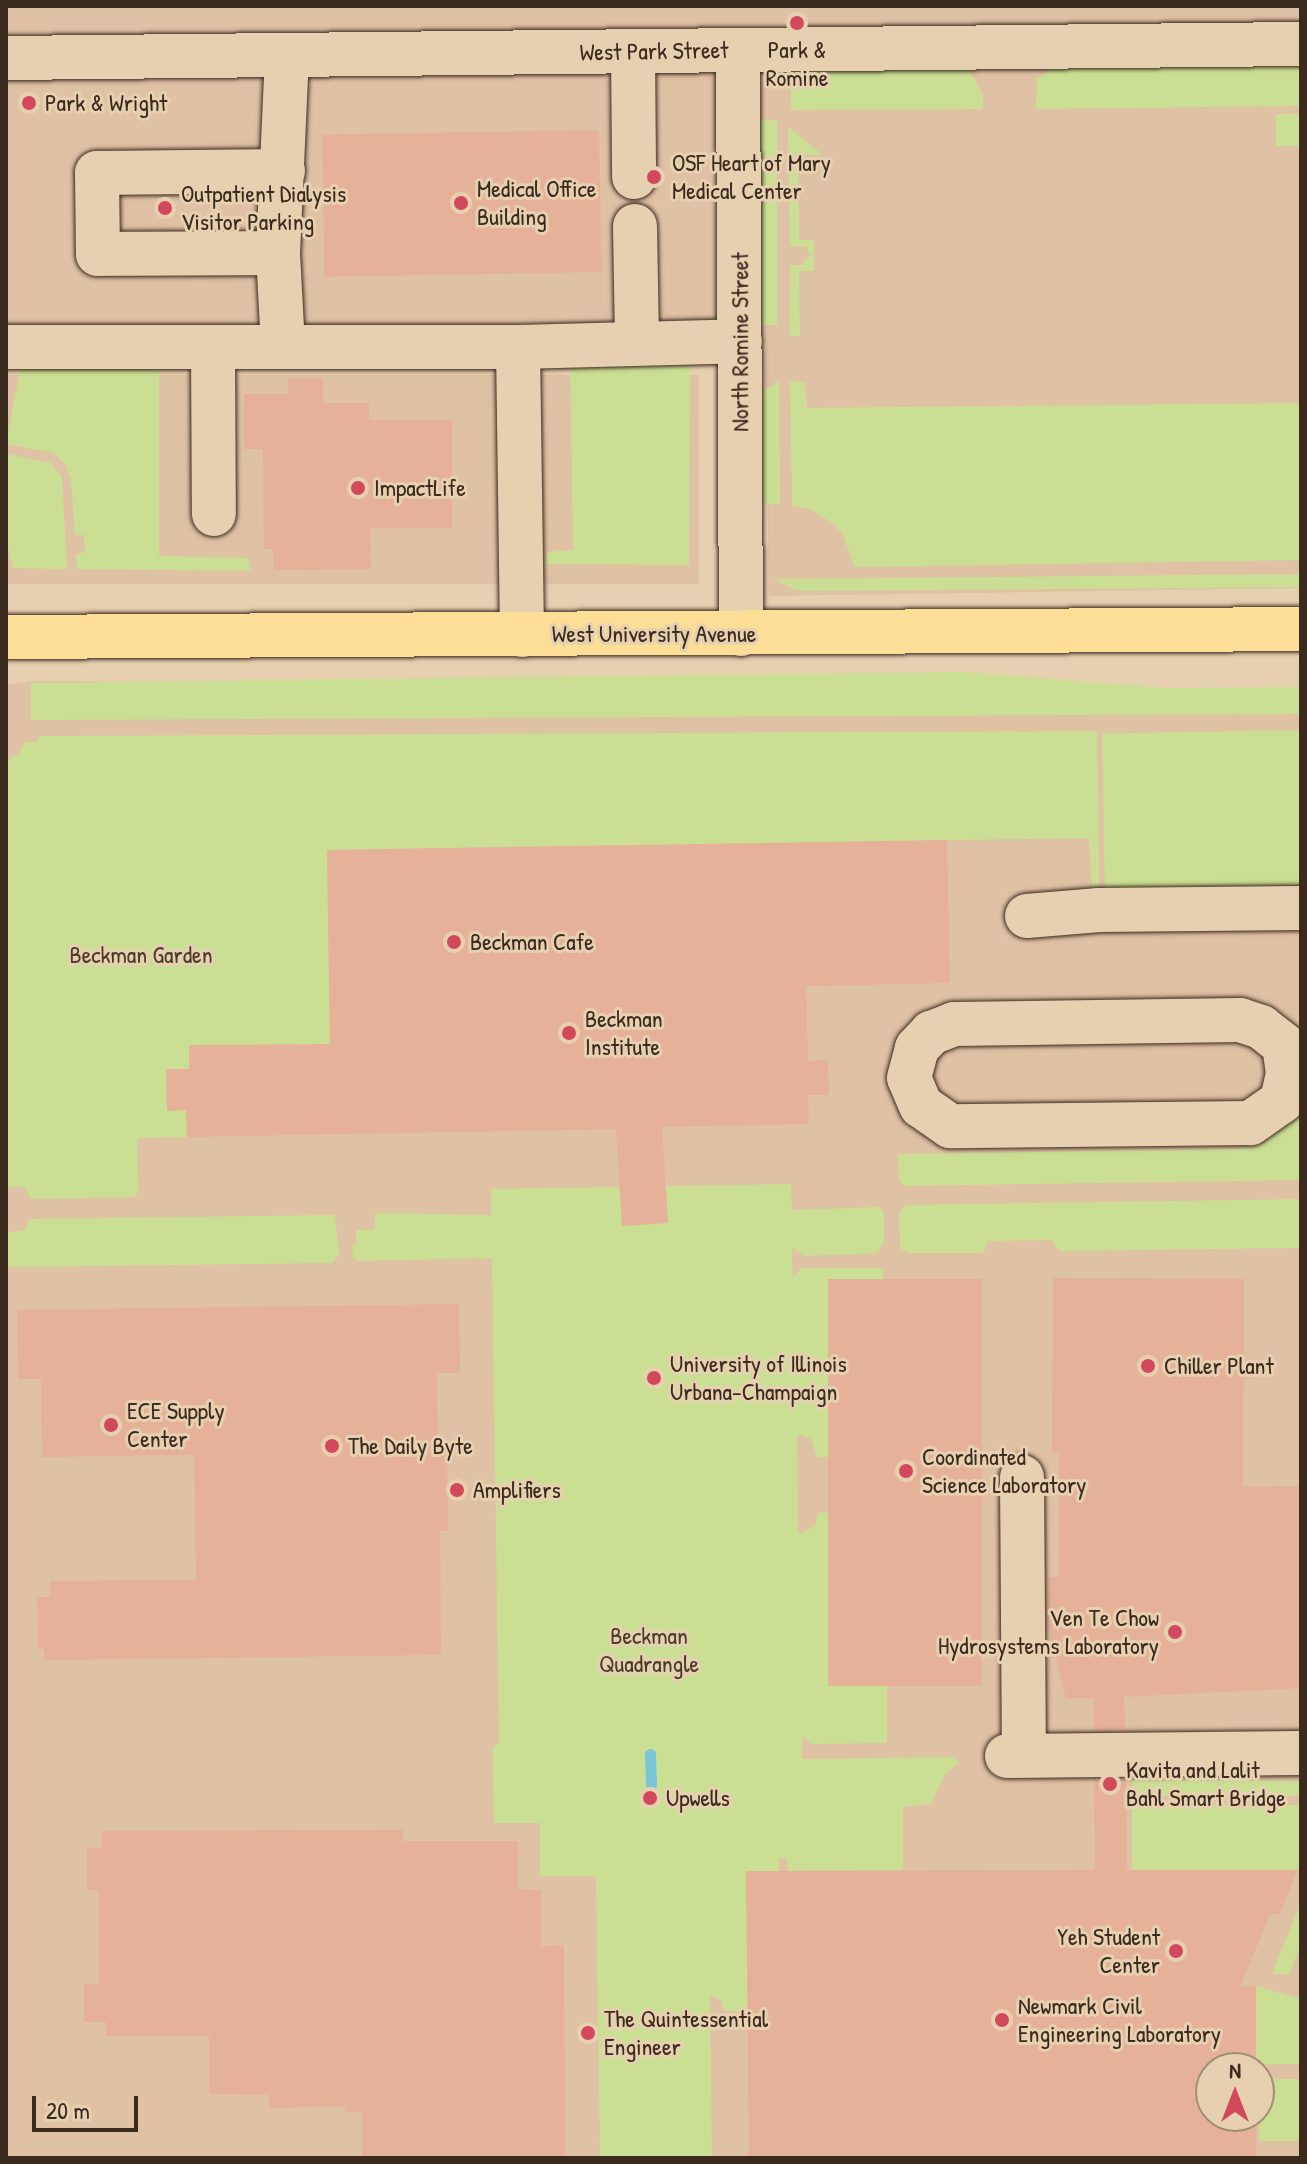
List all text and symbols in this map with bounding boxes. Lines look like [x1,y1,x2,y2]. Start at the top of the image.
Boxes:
marker: Park & Romine [788,14,806,32]
street label: West Park Street [579,35,729,67]
place label: Park & Romine [766,36,828,92]
place label: Park & Wright [45,89,167,117]
marker: Park & Wright [20,94,38,112]
place label: OSF Heart of Mary Medical Center [672,149,831,205]
marker: OSF Heart of Mary Medical Center [643,166,665,188]
place label: Medical Office Building [477,175,596,231]
place label: Outpatient Dialysis Visitor Parking [181,180,346,236]
marker: Medical Office Building [452,194,470,212]
marker: Outpatient Dialysis Visitor Parking [156,199,174,217]
street label: North Romine Street [726,252,754,432]
place label: ImpactLife [374,474,466,502]
marker: ImpactLife [349,479,367,497]
street label: West University Avenue [552,620,756,648]
place label: Beckman Cafe [470,928,594,956]
marker: Beckman Cafe [445,933,463,951]
park label: Beckman Garden [69,941,213,969]
place label: Beckman Institute [585,1005,663,1061]
marker: Beckman Institute [560,1024,578,1042]
place label: University of Illinois Urbana-Champaign [670,1350,847,1406]
place label: Chiller Plant [1164,1352,1274,1380]
marker: Chiller Plant [1139,1357,1157,1375]
marker: University of Illinois Urbana-Champaign [645,1369,663,1387]
place label: ECE Supply Center [127,1397,225,1453]
marker: ECE Supply Center [102,1416,120,1434]
place label: The Daily Byte [348,1432,473,1460]
marker: The Daily Byte [323,1437,341,1455]
place label: Coordinated Science Laboratory [922,1443,1086,1499]
marker: Coordinated Science Laboratory [897,1462,915,1480]
place label: Amplifiers [473,1476,561,1504]
marker: Amplifiers [448,1481,466,1499]
place label: Ven Te Chow Hydrosystems Laboratory [938,1604,1159,1660]
park label: Beckman Quadrangle [599,1622,699,1678]
marker: Ven Te Chow Hydrosystems Laboratory [1166,1623,1184,1641]
place label: Kavita and Lalit Bahl Smart Bridge [1126,1756,1286,1812]
marker: Kavita and Lalit Bahl Smart Bridge [1101,1775,1119,1793]
place label: Upwells [666,1784,730,1812]
marker: Upwells [641,1789,659,1807]
place label: Yeh Student Center [1057,1923,1160,1979]
marker: Yeh Student Center [1167,1942,1185,1960]
place label: Newmark Civil Engineering Laboratory [1018,1992,1221,2048]
place label: The Quintessential Engineer [604,2005,768,2061]
marker: Newmark Civil Engineering Laboratory [993,2011,1011,2029]
marker: The Quintessential Engineer [579,2024,597,2042]
north arrow [1195,2052,1275,2132]
text: N [1229,2055,1241,2085]
scale bar [36,2080,142,2130]
text: 20 m [46,2094,90,2126]

